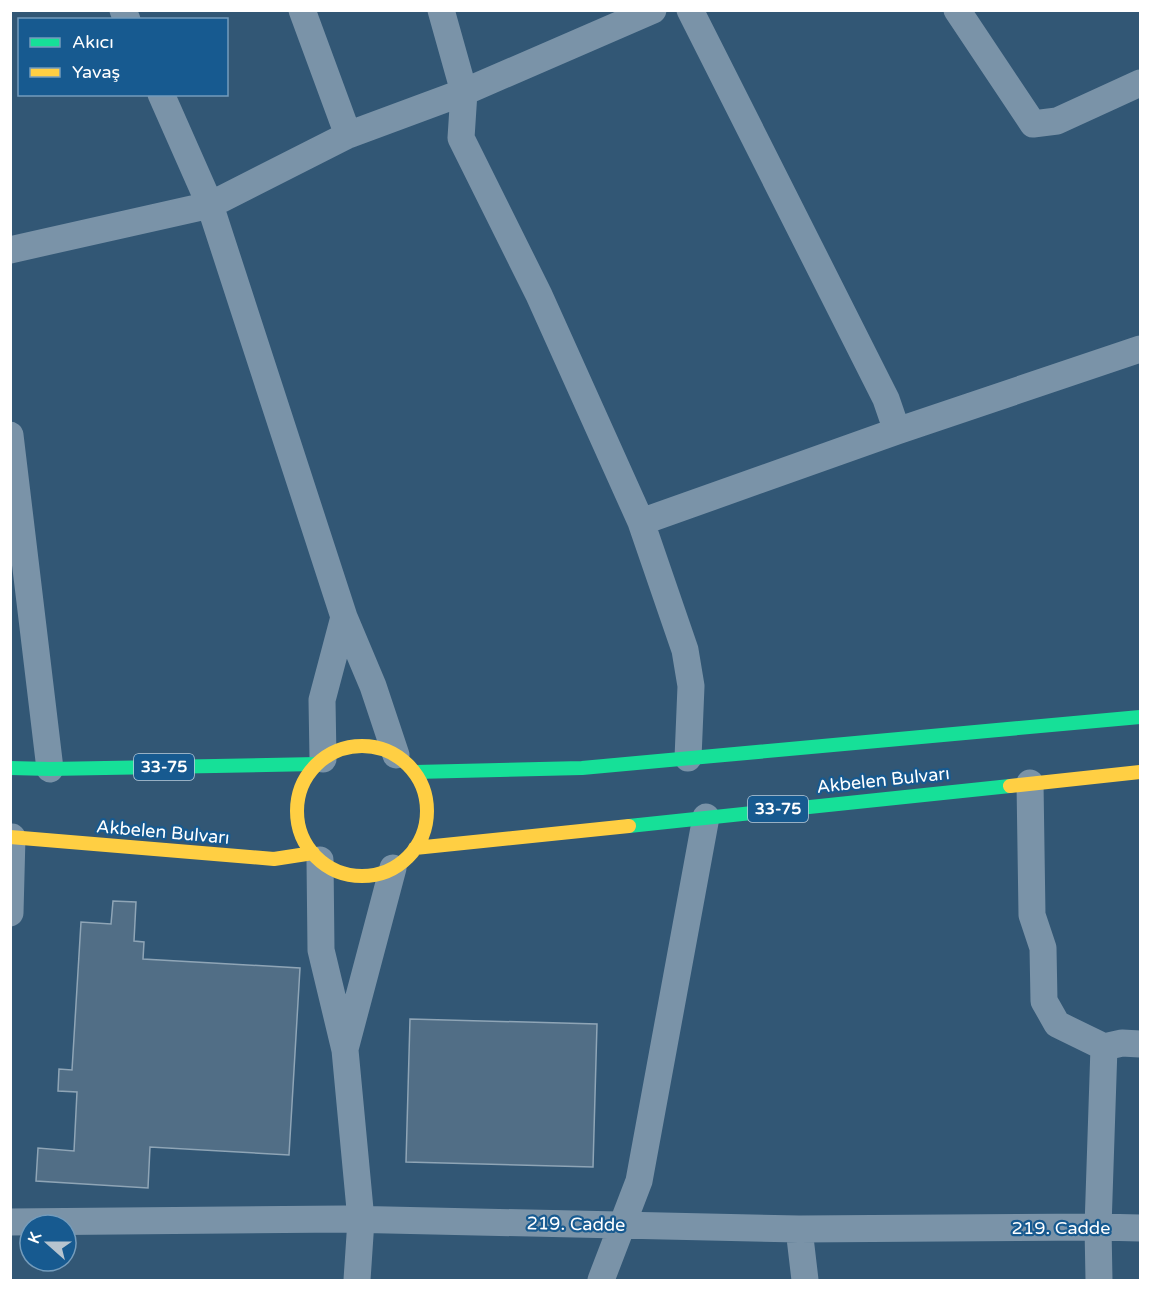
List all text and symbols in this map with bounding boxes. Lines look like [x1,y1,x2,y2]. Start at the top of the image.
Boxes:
legend [18,18,228,96]
text: Akıcı [72,31,114,53]
text: Yavaş [72,61,120,83]
road number: 33-75 [134,754,194,780]
street label: Akbelen Bulvarı [815,762,951,798]
road number: 33-75 [748,796,808,822]
street label: Akbelen Bulvarı [95,815,231,849]
street label: 219. Cadde [526,1212,626,1236]
north arrow [18,1213,78,1273]
street label: 219. Cadde [1012,1217,1110,1239]
text: K [24,1229,46,1247]

